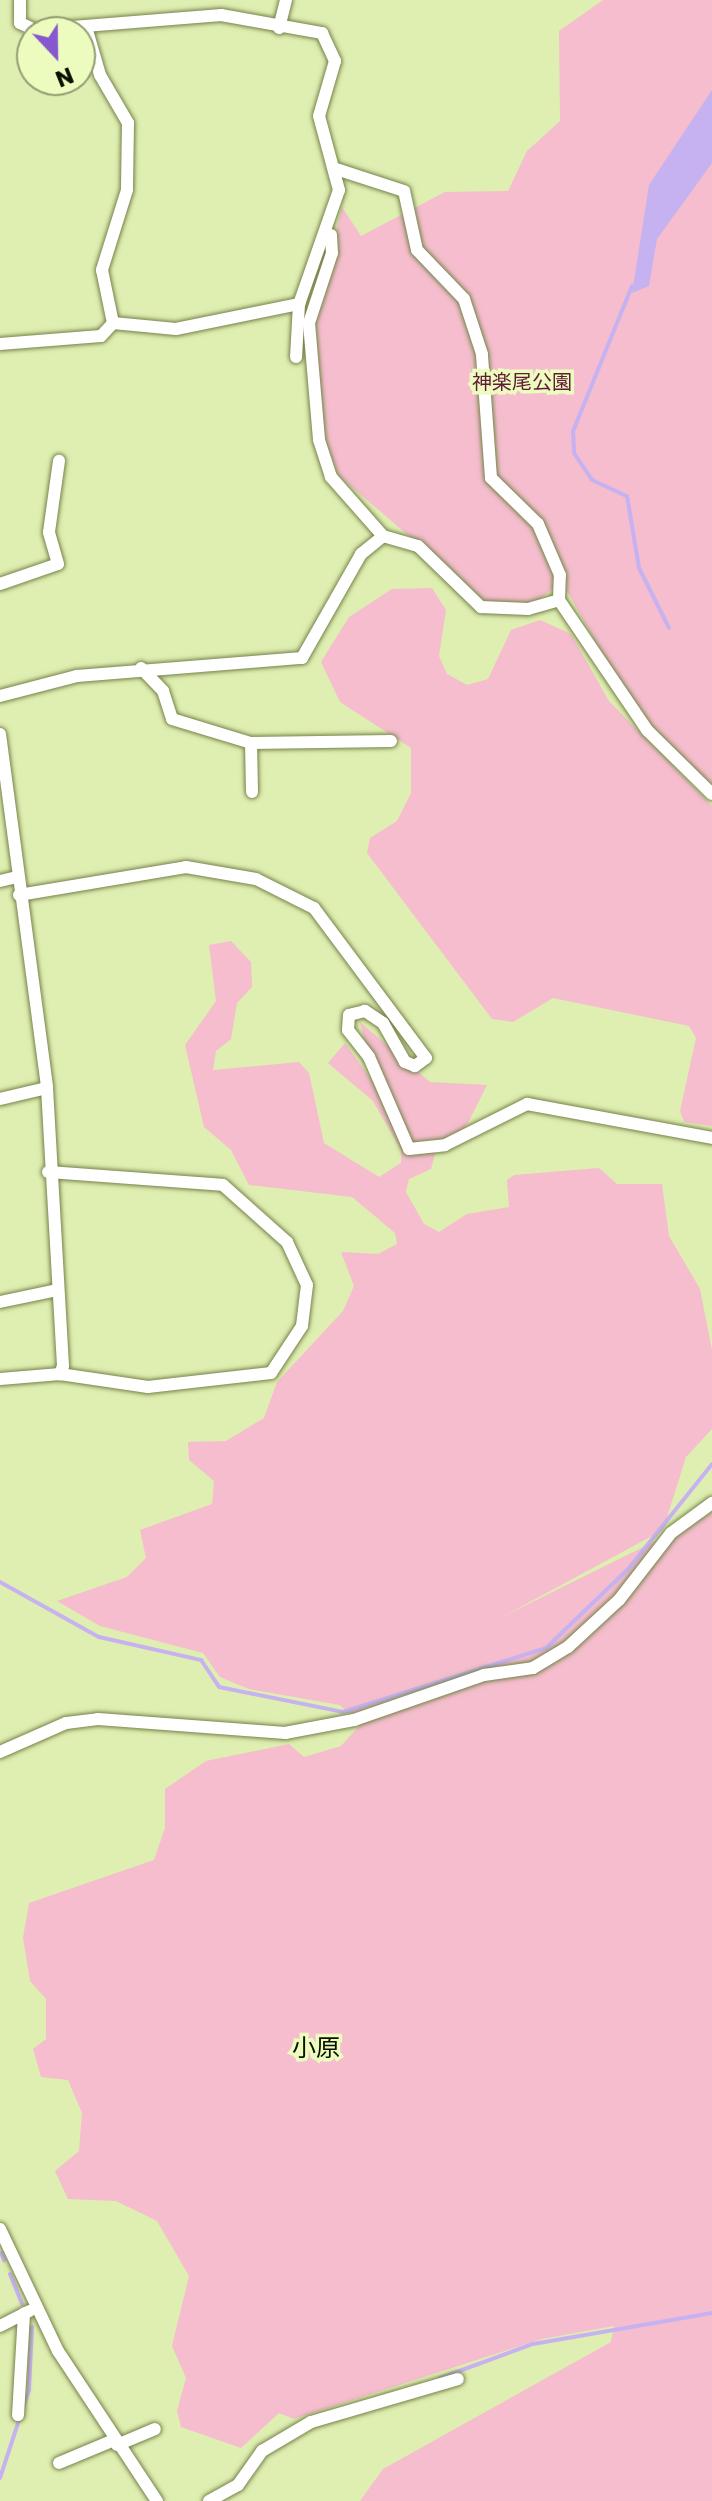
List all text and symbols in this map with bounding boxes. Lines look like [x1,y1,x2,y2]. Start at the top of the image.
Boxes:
north arrow [16,16,96,96]
text: N [51,59,78,94]
park label: 神楽尾公園 [472,370,572,394]
district label: 小原 [292,2034,340,2062]

